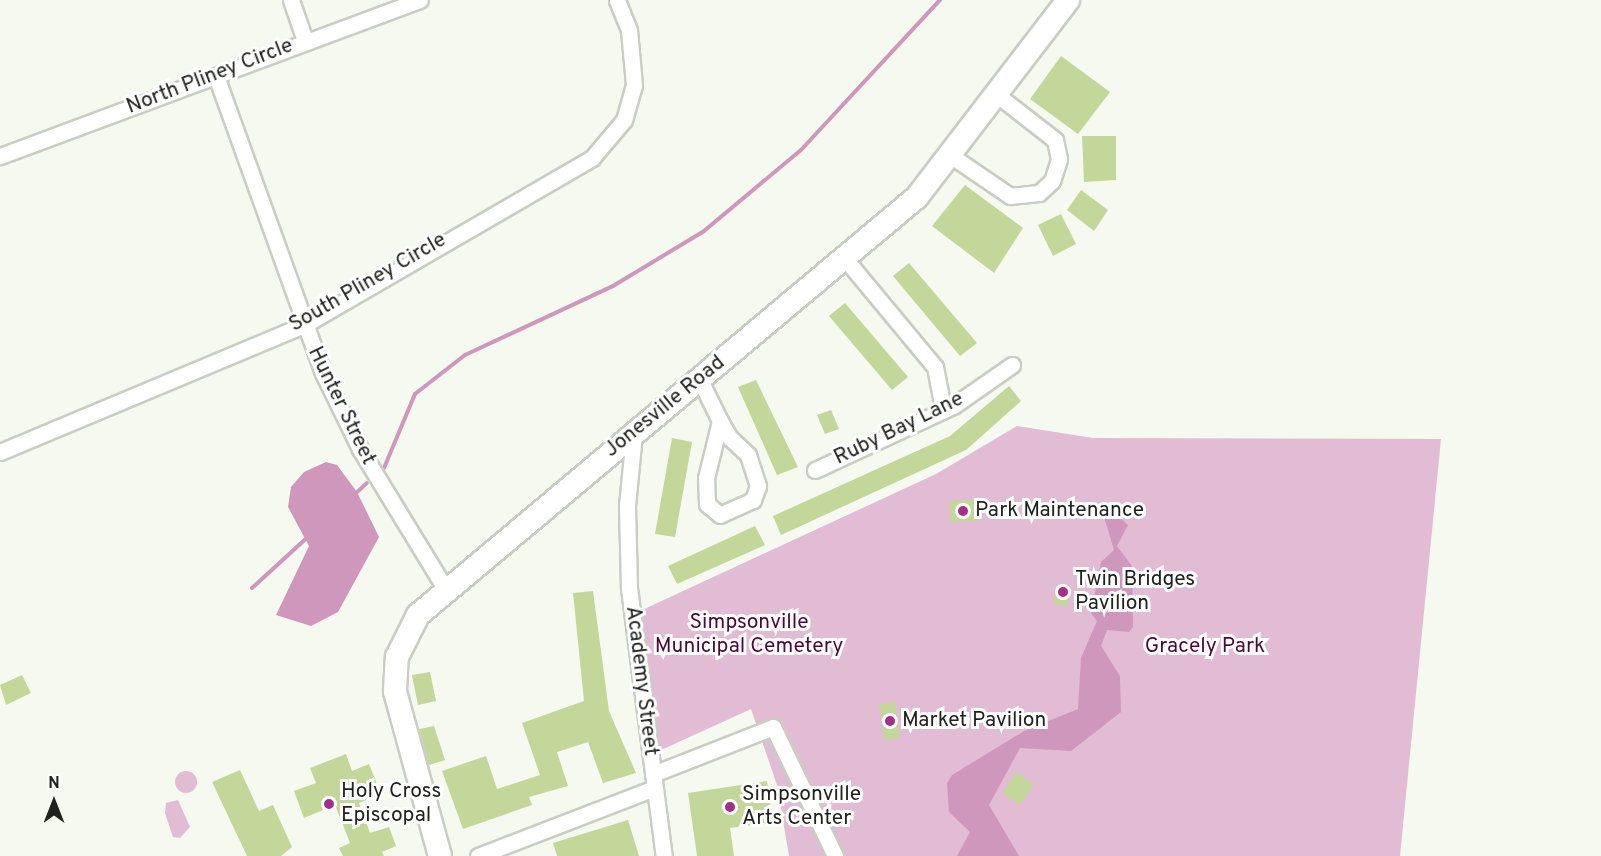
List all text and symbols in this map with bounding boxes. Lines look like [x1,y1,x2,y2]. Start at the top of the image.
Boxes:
street label: North Pliney Circle [123,34,297,120]
street label: South Pliney Circle [285,228,451,338]
street label: Hunter Street [302,343,380,469]
street label: Jonesville Road [600,351,730,463]
street label: Ruby Bay Lane [830,387,968,471]
place label: Park Maintenance [975,498,1144,524]
marker: Park Maintenance [956,504,970,518]
place label: Twin Bridges Pavilion [1075,567,1195,617]
marker: Twin Bridges Pavilion [1056,585,1070,599]
street label: Academy Street [619,605,663,757]
park label: Simpsonville Municipal Cemetery [655,610,843,660]
park label: Gracely Park [1145,634,1265,660]
place label: Market Pavilion [902,708,1046,734]
marker: Market Pavilion [883,714,897,728]
north arrow [24,772,84,832]
text: N [48,774,60,794]
place label: Holy Cross Episcopal [341,779,441,829]
place label: Simpsonville Arts Center [742,782,861,832]
marker: Holy Cross Episcopal [322,797,336,811]
marker: Simpsonville Arts Center [723,800,737,814]

